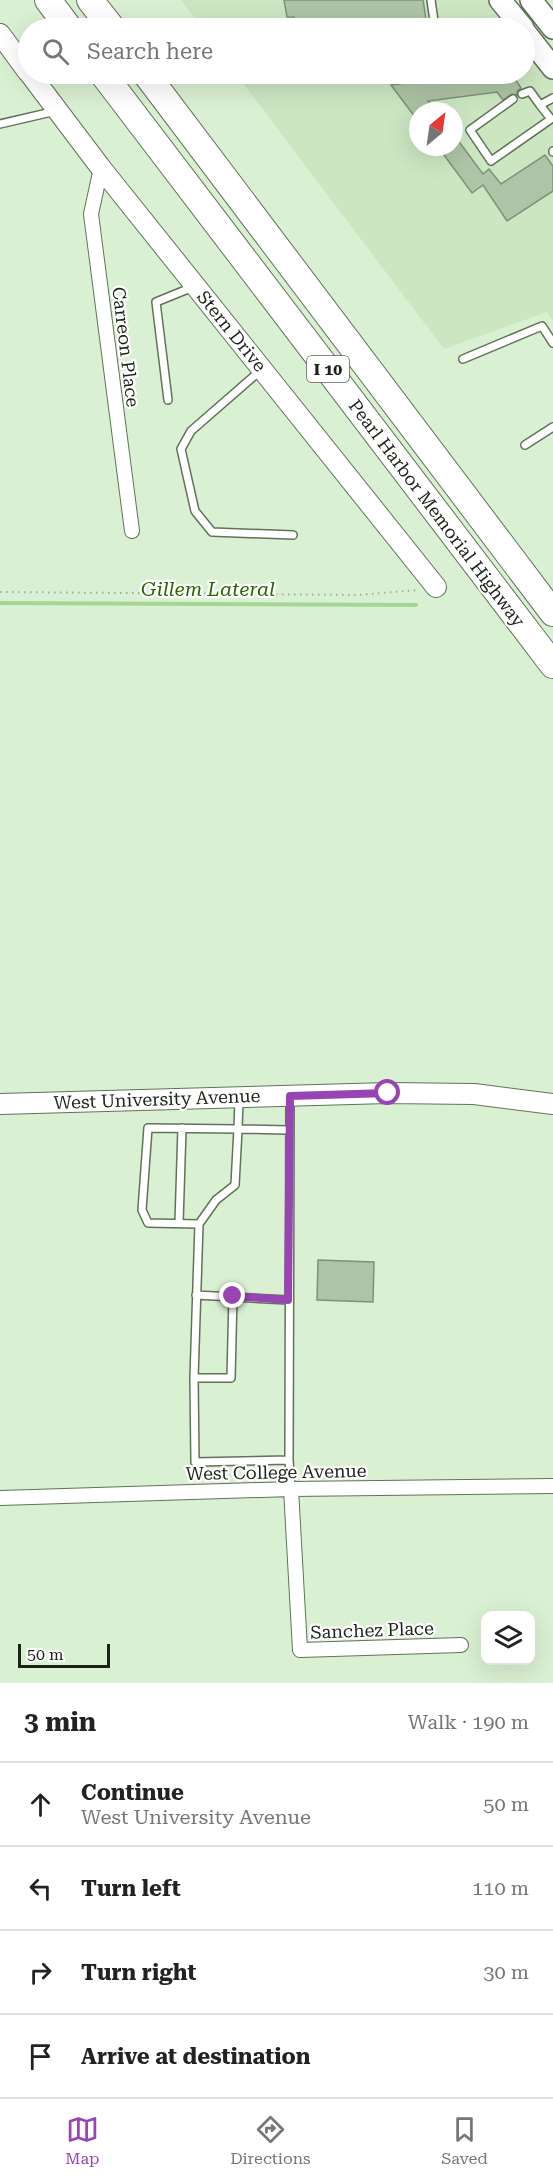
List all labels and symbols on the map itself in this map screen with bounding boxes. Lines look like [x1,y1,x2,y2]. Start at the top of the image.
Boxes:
north arrow [409,102,463,156]
street label: Carreon Place [108,286,144,408]
street label: Stern Drive [193,286,271,376]
road number: I 10 [307,356,349,382]
street label: Pearl Harbor Memorial Highway [345,395,530,631]
water label: Gillem Lateral [141,577,275,601]
route start [374,1079,400,1105]
street label: West University Avenue [53,1085,261,1113]
route end [219,1282,245,1308]
street label: West College Avenue [185,1460,367,1484]
street label: Sanchez Place [310,1617,434,1643]
scale bar [18,1641,110,1668]

